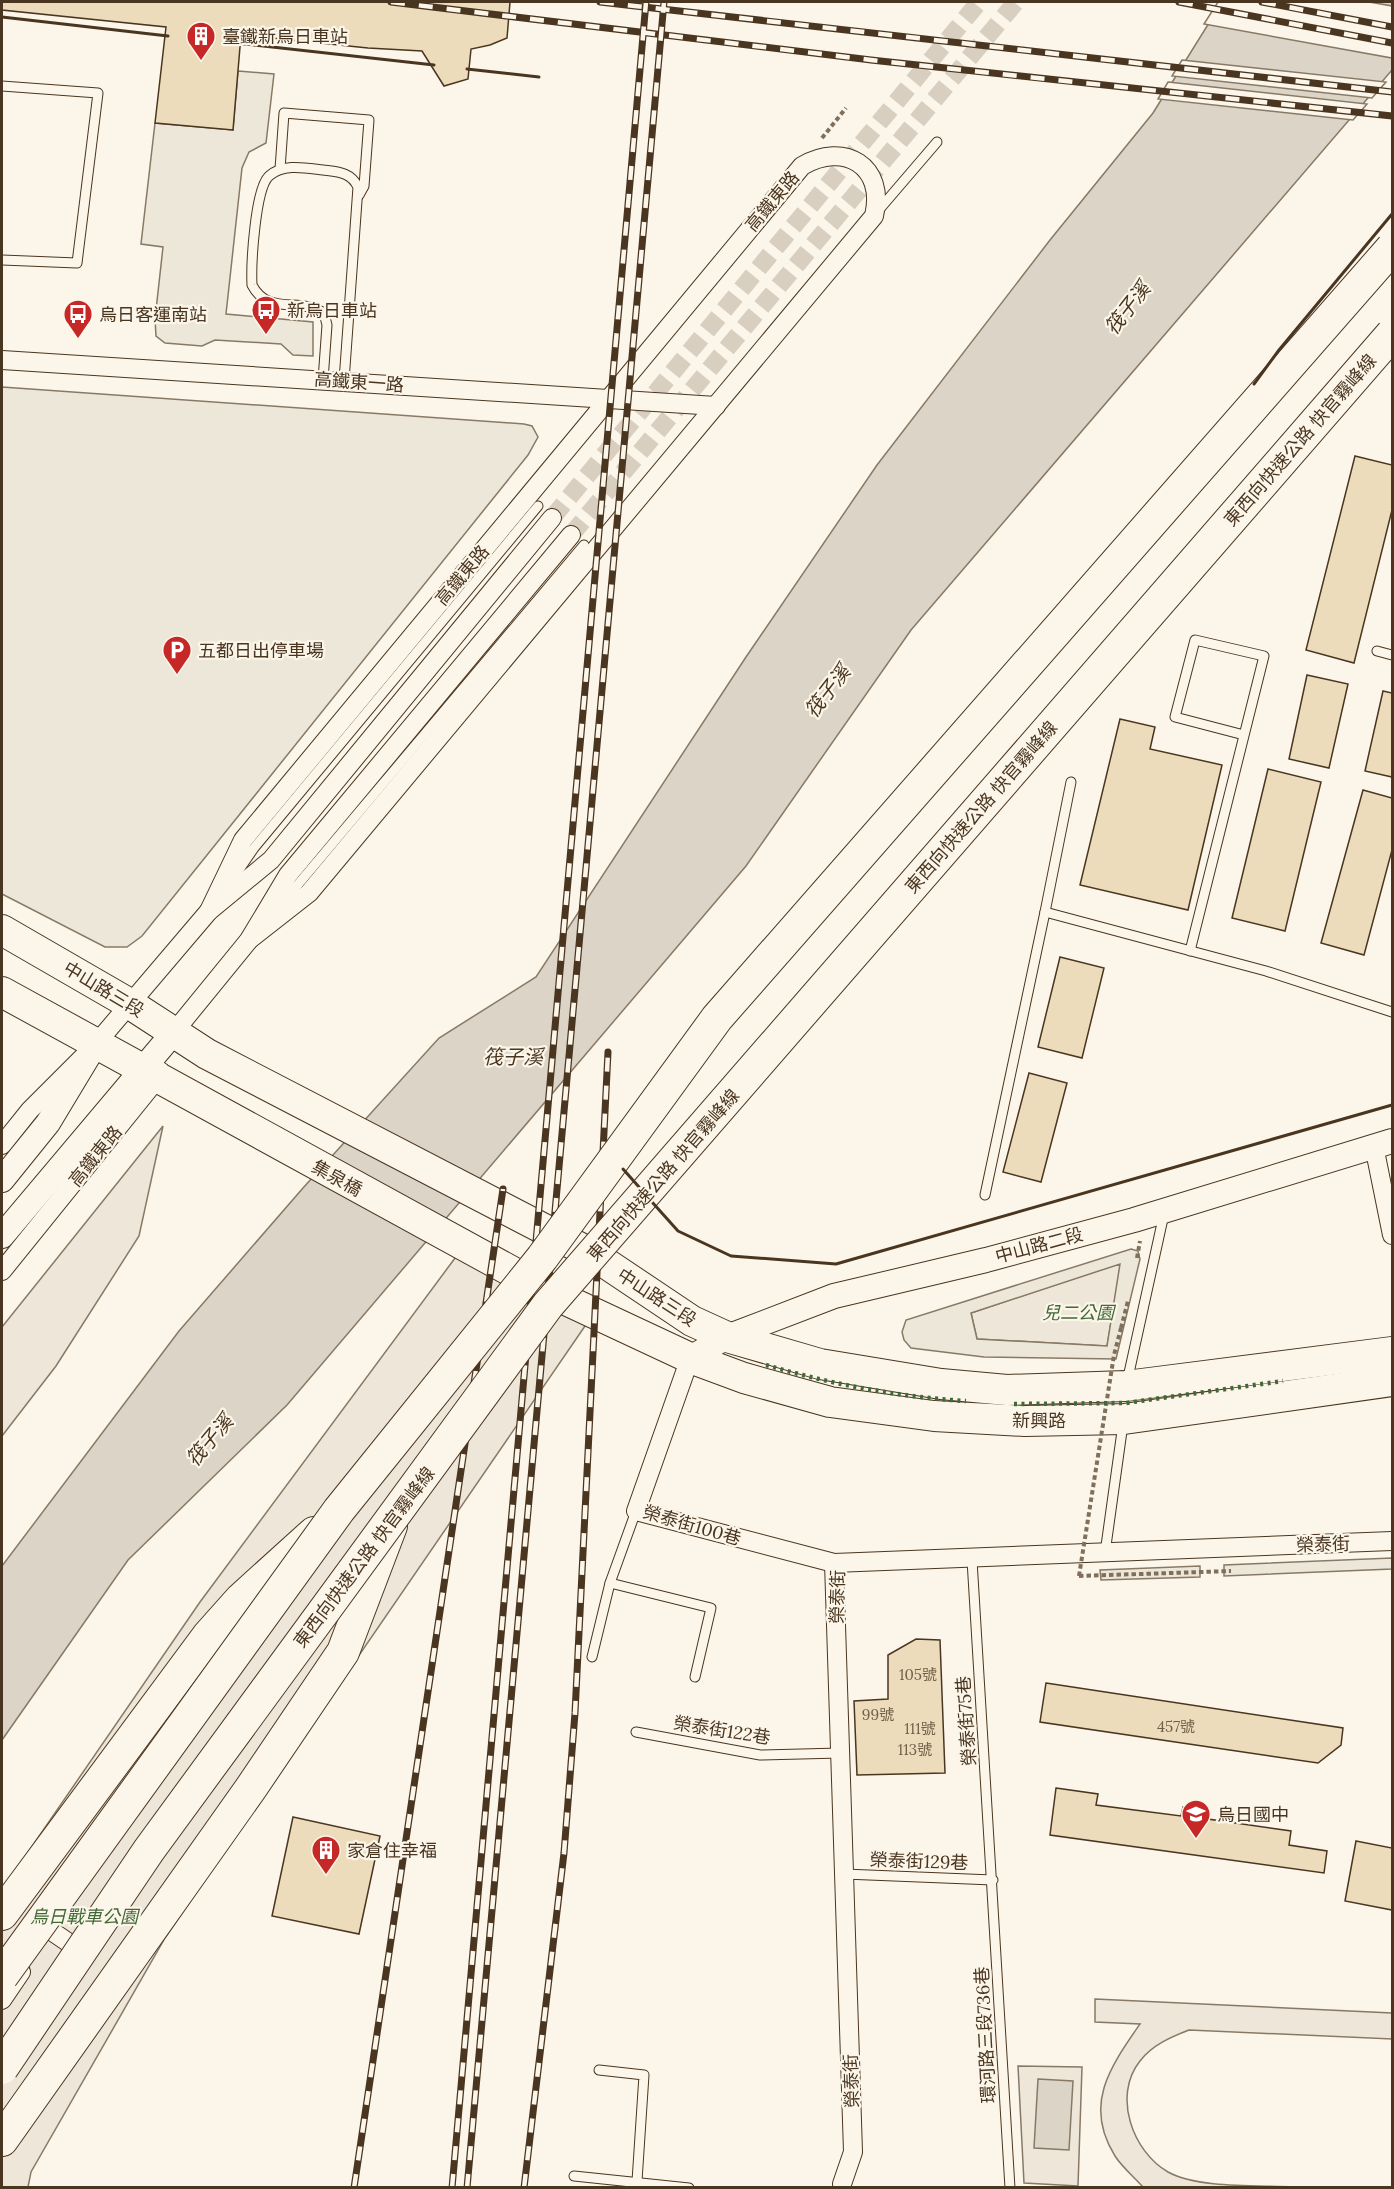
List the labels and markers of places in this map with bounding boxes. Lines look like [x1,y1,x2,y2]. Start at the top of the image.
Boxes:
building icon: 臺鐵新烏日車站 [185,20,217,62]
place label: 臺鐵新烏日車站 [222,25,348,48]
bus stop icon: 新烏日車站 [250,294,282,336]
bus stop icon: 烏日客運南站 [62,298,94,340]
place label: 新烏日車站 [287,299,377,322]
place label: 烏日客運南站 [99,303,207,326]
parking icon: 五都日出停車場 [161,634,193,676]
place label: 五都日出停車場 [198,639,324,662]
school or university icon: 烏日國中 [1180,1798,1212,1840]
place label: 烏日國中 [1217,1803,1289,1826]
building icon: 家倉住幸福 [310,1834,342,1876]
place label: 家倉住幸福 [347,1839,437,1862]

